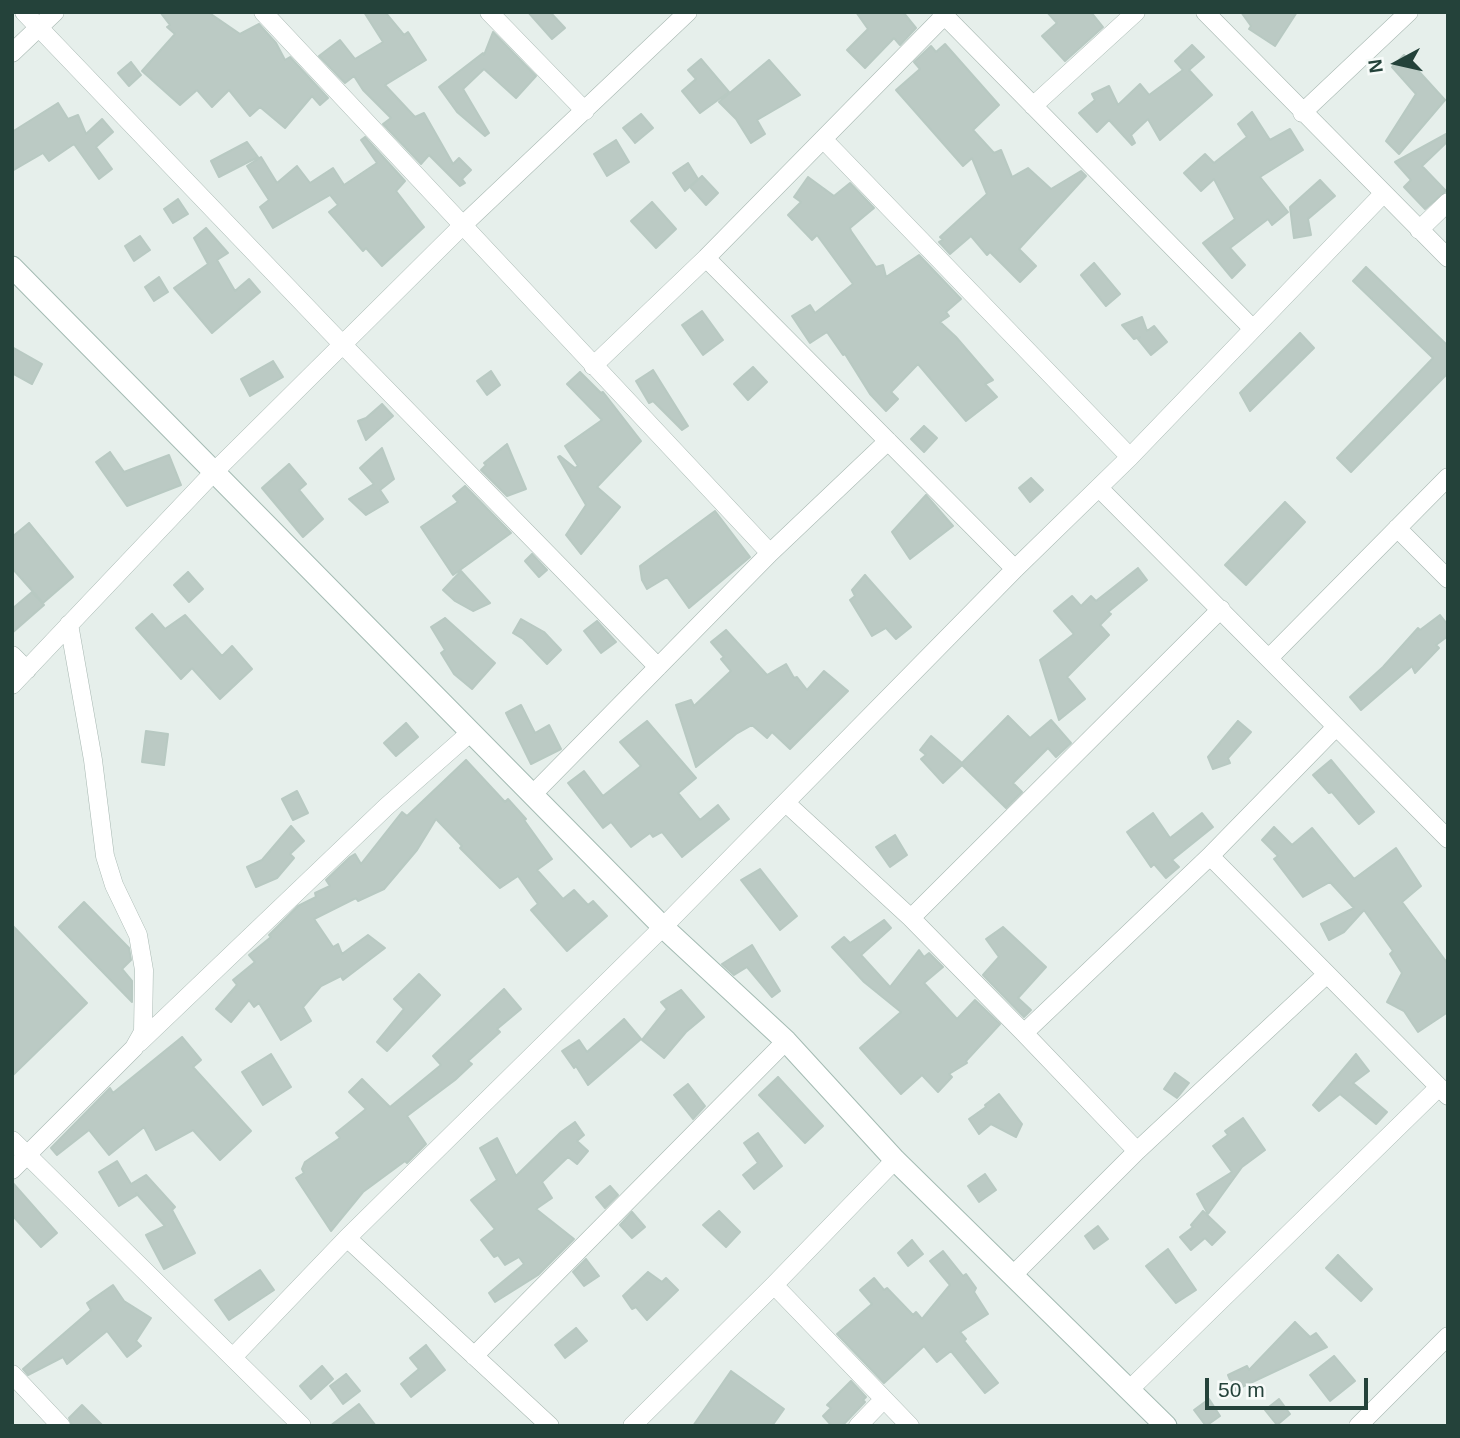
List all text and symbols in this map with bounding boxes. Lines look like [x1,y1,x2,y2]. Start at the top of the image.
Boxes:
north arrow [1362,28,1432,98]
text: N [1364,58,1387,74]
scale bar [1208,1364,1371,1408]
text: 50 m [1218,1378,1265,1401]

